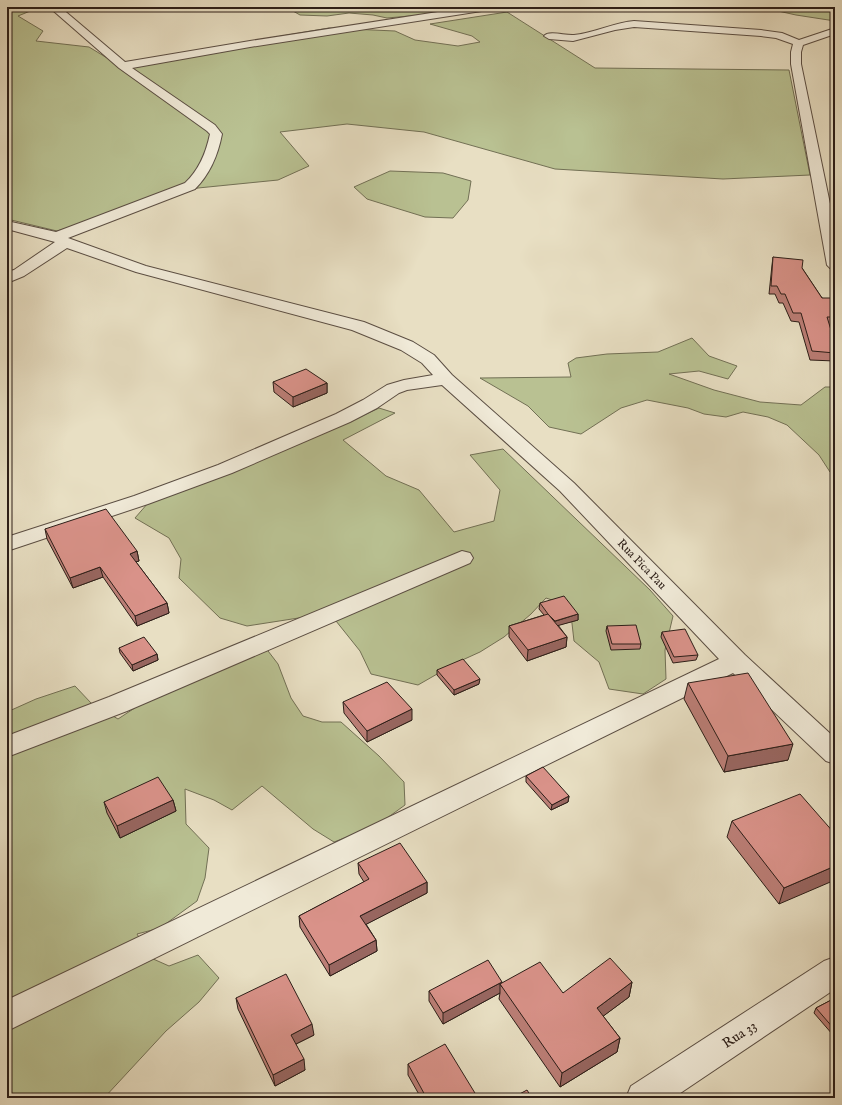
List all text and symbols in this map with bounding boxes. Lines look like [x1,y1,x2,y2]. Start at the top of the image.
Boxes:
street label: Rua Pica Pau [614,536,669,593]
street label: Rua 33 [719,1017,760,1053]

